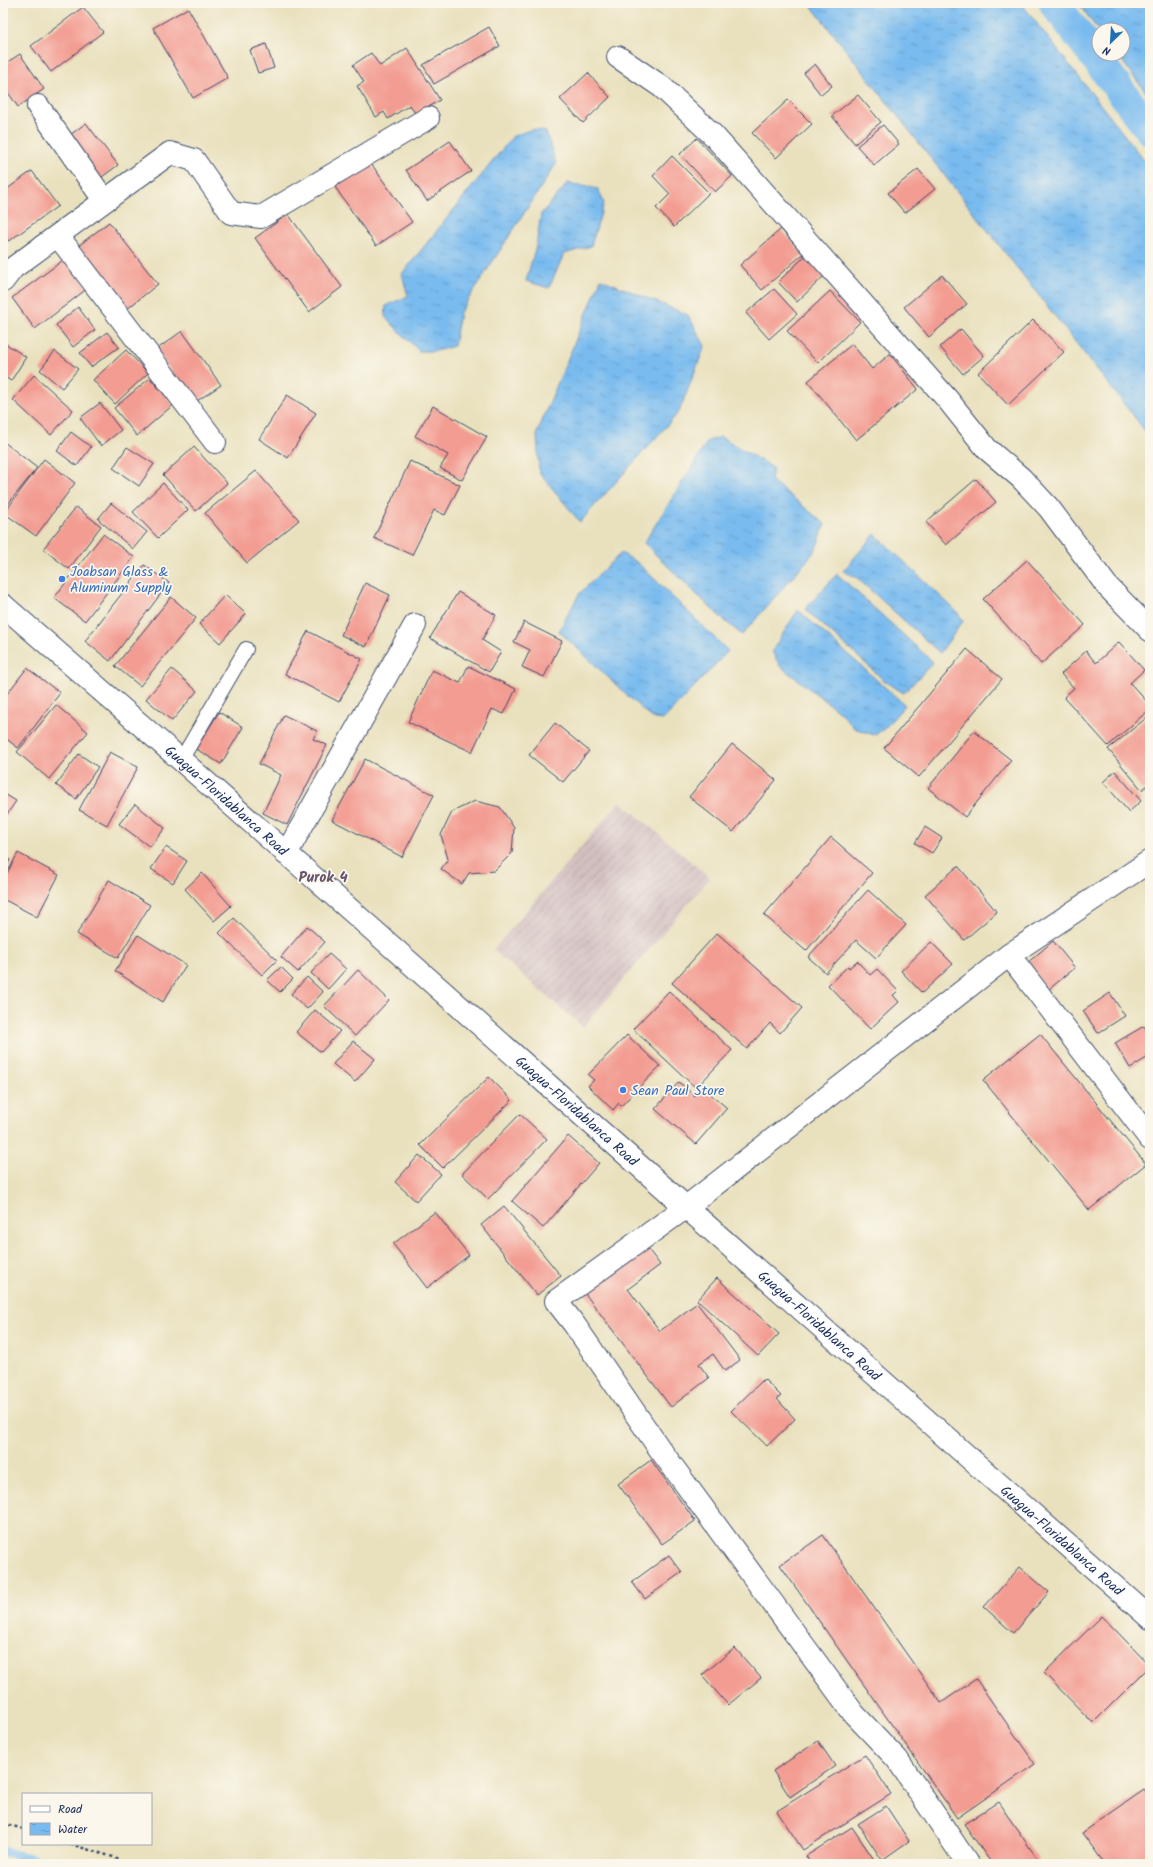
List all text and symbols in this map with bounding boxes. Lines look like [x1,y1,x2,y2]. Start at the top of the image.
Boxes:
north arrow [1091,22,1131,62]
text: N [1100,41,1114,60]
place label: Joabsan Glass & Aluminum Supply [70,561,172,599]
marker: Joabsan Glass & Aluminum Supply [57,574,67,584]
street label: Guagua-Floridablanca Road [159,741,293,863]
district label: Purok 4 [298,866,348,890]
street label: Guagua-Floridablanca Road [510,1051,644,1173]
place label: Sean Paul Store [631,1080,725,1102]
marker: Sean Paul Store [618,1085,628,1095]
street label: Guagua-Floridablanca Road [752,1265,886,1388]
street label: Guagua-Floridablanca Road [995,1480,1129,1602]
legend [22,1793,152,1845]
text: Road [58,1800,83,1819]
text: Water [58,1820,88,1839]

